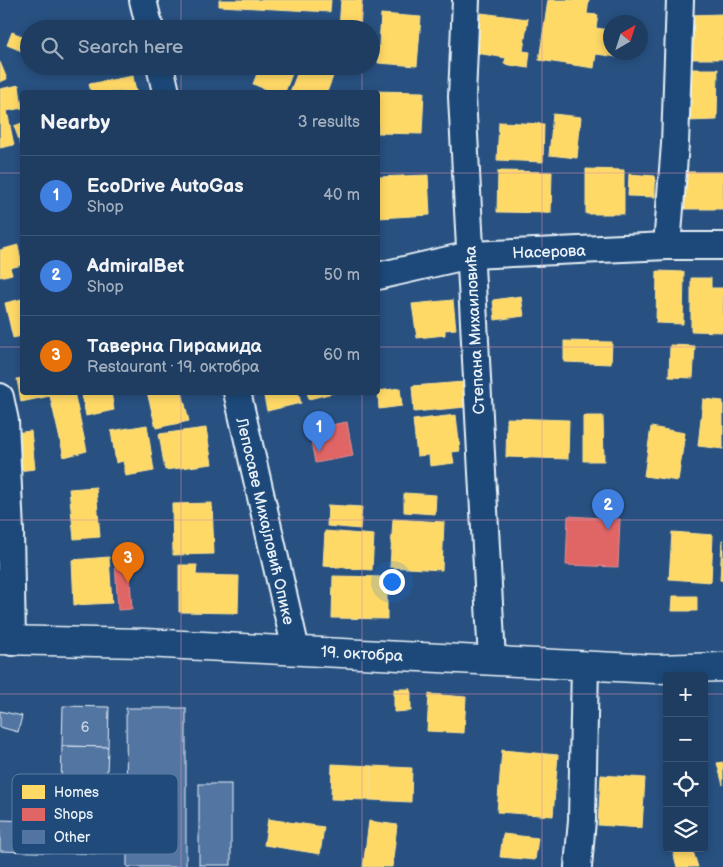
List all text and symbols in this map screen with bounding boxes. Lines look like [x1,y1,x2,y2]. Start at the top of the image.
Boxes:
north arrow [603,15,648,60]
search box [20,20,380,75]
icon: search [38,34,66,62]
text: Search here [78,36,183,59]
text: Nearby [40,110,110,135]
text: 3 results [298,113,360,132]
text: EcoDrive AutoGas [87,175,244,198]
text: 1 [53,186,59,205]
text: 40 m [323,186,360,205]
text: Shop [87,198,124,217]
street label: Насерова [512,242,587,263]
street label: Степана Михаиловића [462,245,489,415]
text: AdmiralBet [87,255,184,278]
text: 2 [51,266,61,285]
text: 50 m [324,266,360,285]
text: Shop [87,278,124,297]
text: Таверна Пирамида [87,335,262,358]
text: 3 [51,346,61,365]
text: 60 m [323,346,360,365]
text: Restaurant · 19. октобра [87,358,260,377]
pin: 1 [303,411,335,452]
street label: Лепосаве Михајловић Опике [231,415,298,627]
pin: 2 [592,489,624,530]
pin: 3 [112,542,144,583]
your location [379,569,405,595]
street label: 19. октобра [320,643,404,666]
map controls [663,672,708,852]
button: + [663,672,708,717]
button: − [663,717,708,762]
house number: 6 [81,719,90,736]
button: locate [663,762,708,807]
legend [12,774,178,854]
text: Homes [54,784,99,801]
text: Shops [54,806,93,823]
button: layers [663,807,708,852]
text: Other [54,829,91,846]

